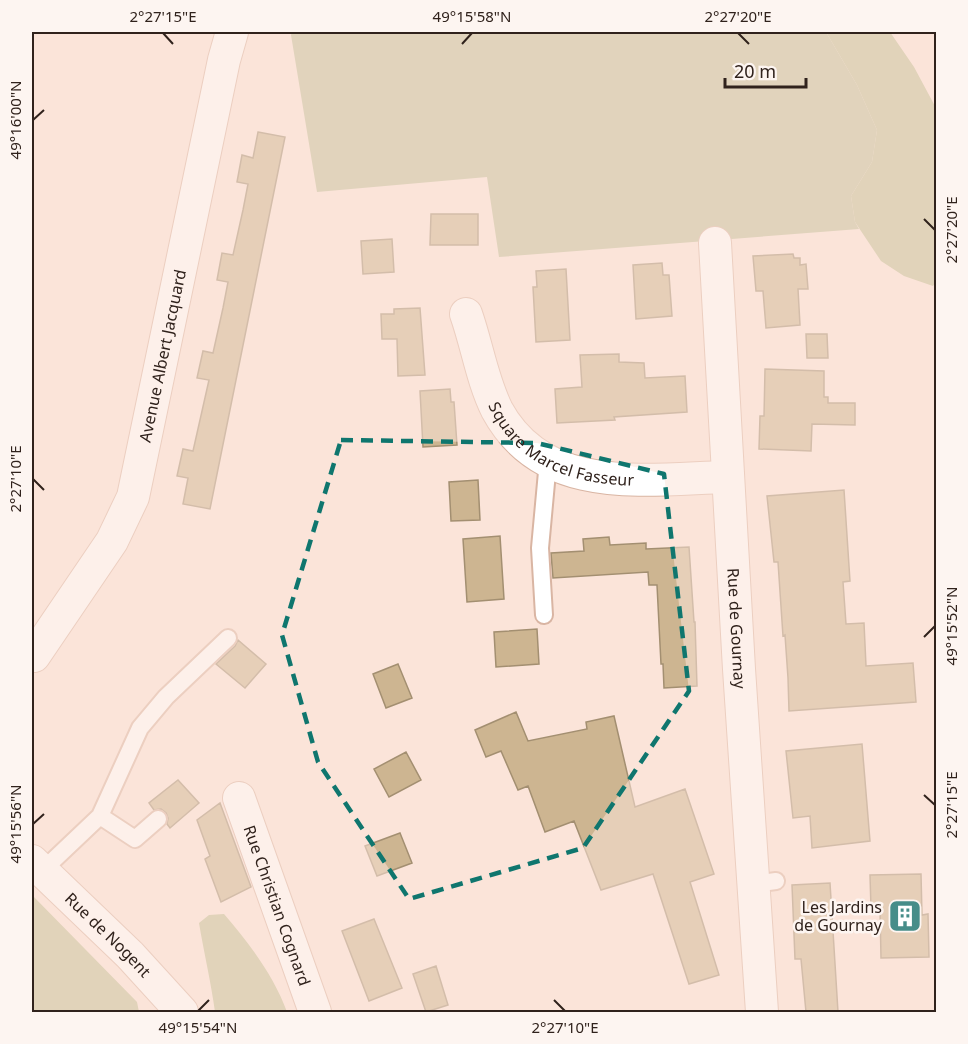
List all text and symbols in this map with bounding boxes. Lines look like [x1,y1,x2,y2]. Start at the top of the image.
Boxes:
text: 2°27'15"E [129,6,197,26]
text: 49°15'58"N [433,6,511,26]
text: 2°27'20"E [704,6,772,26]
scale bar [725,51,806,89]
text: 20 m [734,59,776,83]
text: 49°16'00"N [5,81,25,159]
text: 2°27'20"E [941,196,961,264]
street label: Avenue Albert Jacquard [134,267,191,444]
street label: Square Marcel Fasseur [484,398,635,491]
text: 2°27'10"E [5,445,25,513]
street label: Rue de Gournay [722,567,751,690]
text: 49°15'52"N [941,587,961,665]
text: 2°27'15"E [941,771,961,839]
text: 49°15'56"N [5,785,25,863]
street label: Rue Christian Cognard [238,822,316,989]
street label: Rue de Nogent [60,887,156,982]
place label: Les Jardins de Gournay [794,896,883,936]
building icon: Les Jardins de Gournay [887,898,923,934]
text: 49°15'54"N [159,1017,237,1037]
text: 2°27'10"E [531,1017,599,1037]

